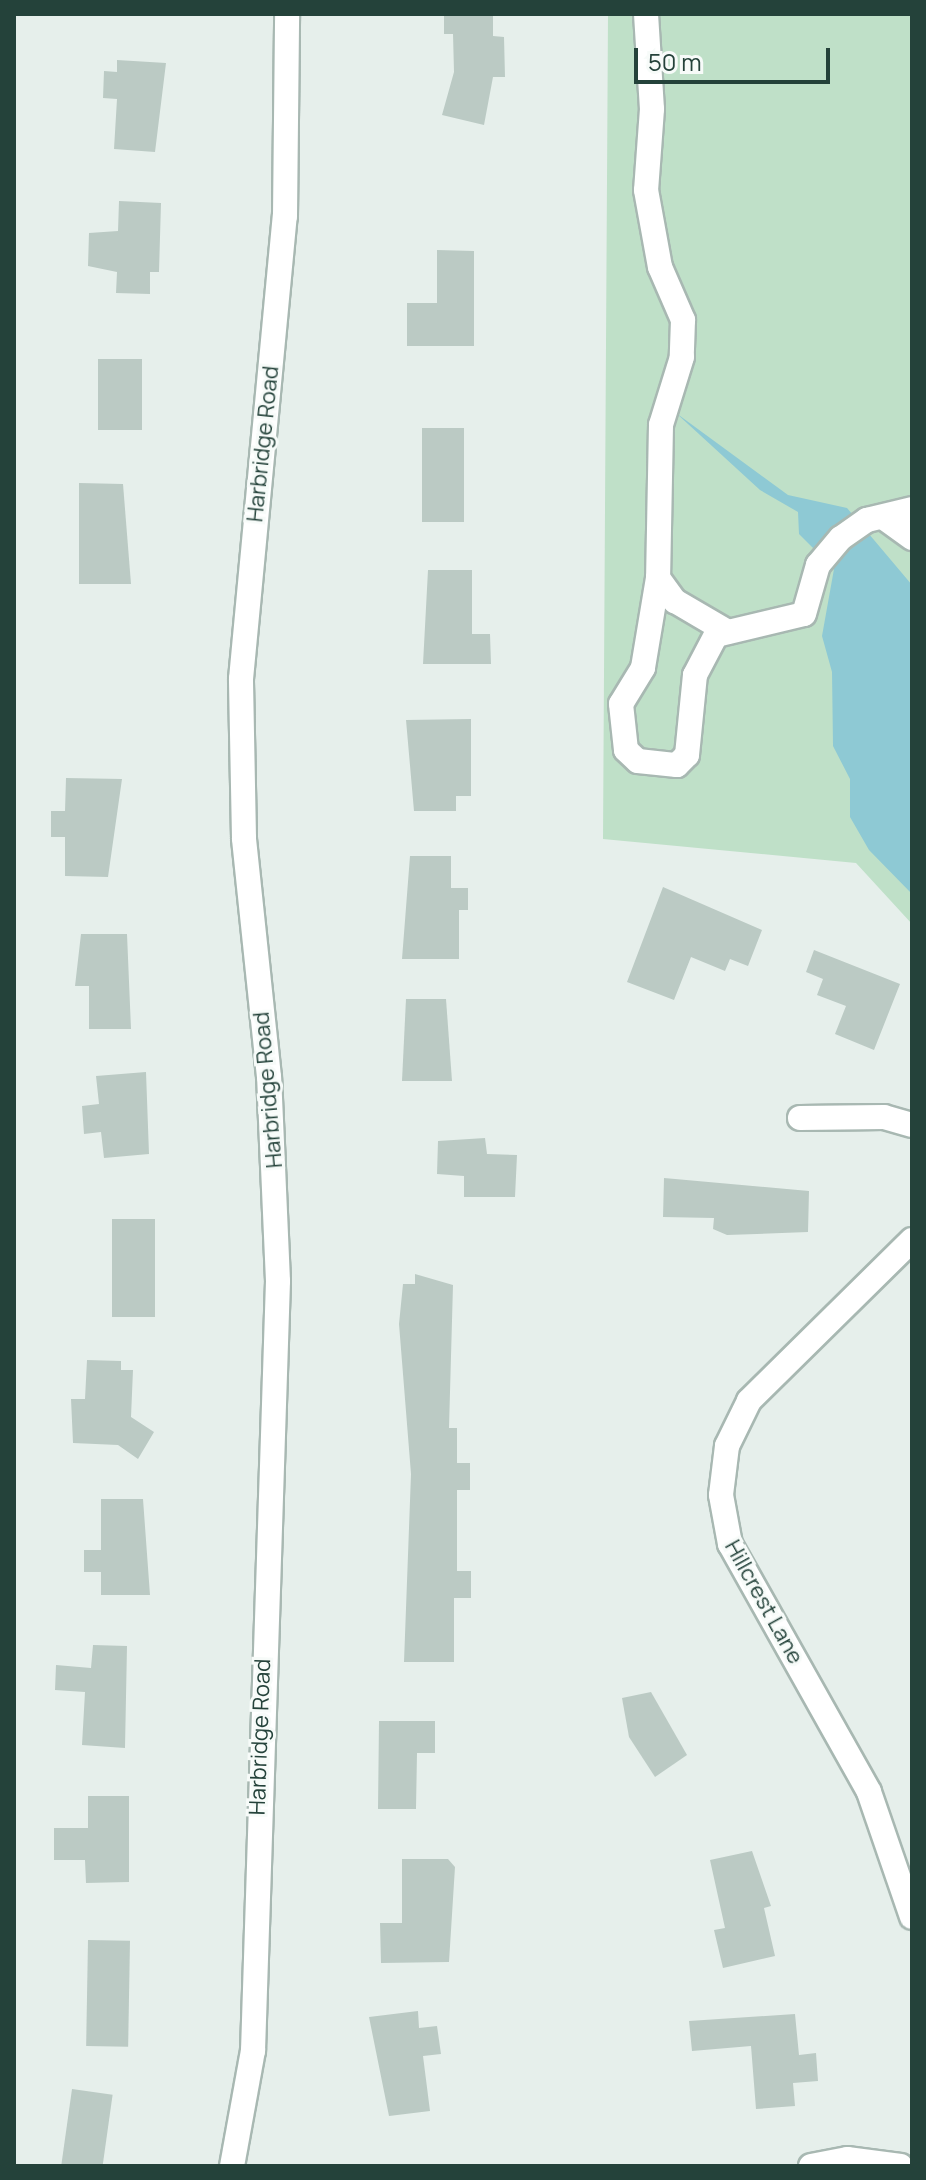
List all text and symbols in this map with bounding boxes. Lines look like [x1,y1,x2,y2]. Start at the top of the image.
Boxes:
scale bar [638,32,834,82]
text: 50 m [648,45,702,78]
street label: Harbridge Road [242,365,284,523]
street label: Harbridge Road [248,1011,288,1169]
street label: Hillcrest Lane [719,1536,809,1668]
street label: Harbridge Road [244,1658,276,1816]

